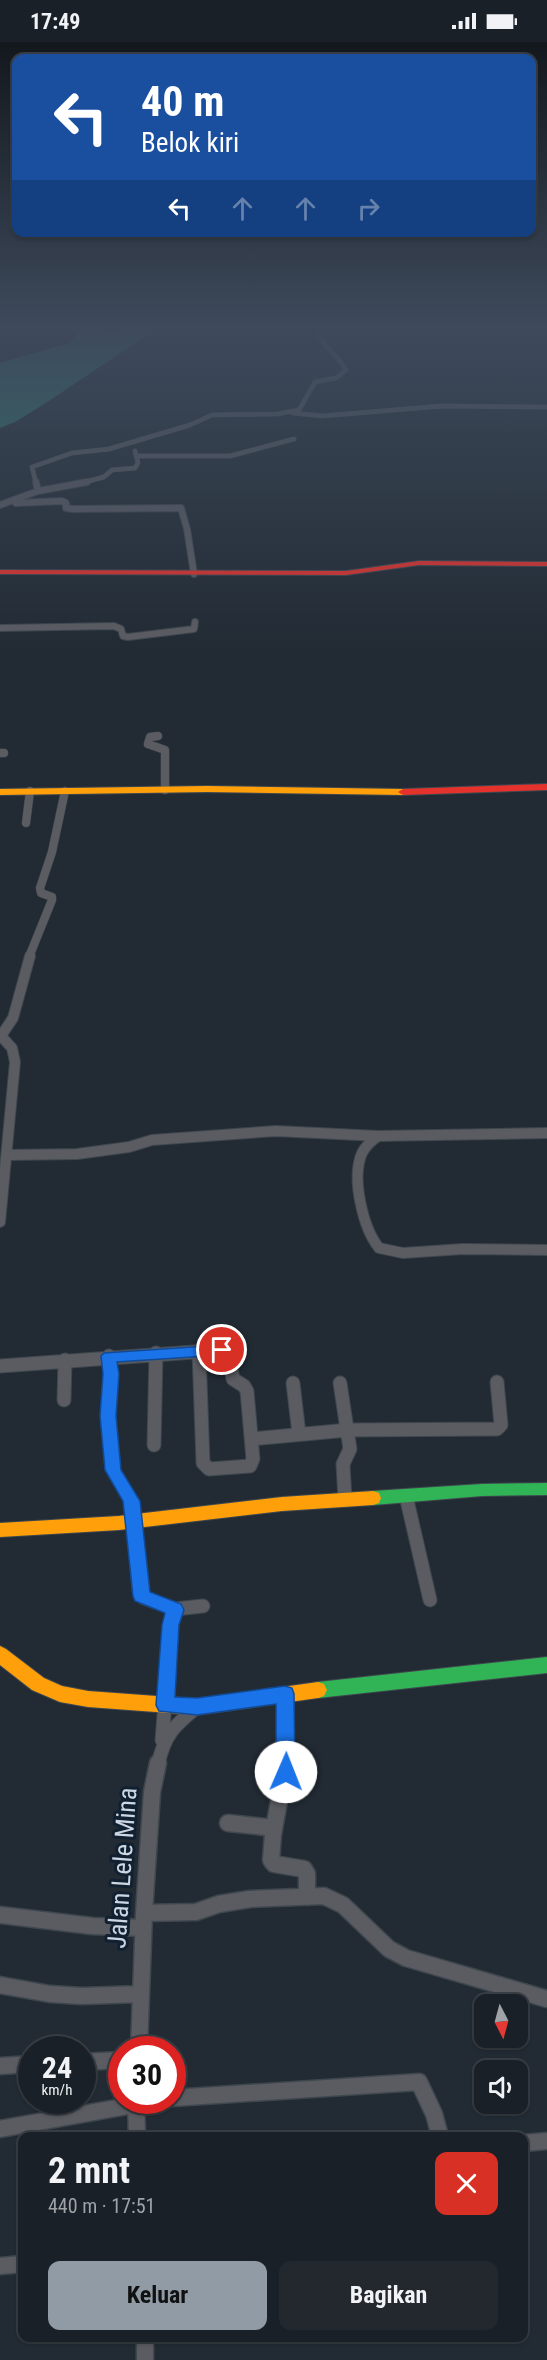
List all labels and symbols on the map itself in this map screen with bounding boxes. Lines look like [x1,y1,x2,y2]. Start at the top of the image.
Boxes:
pin [196,1324,247,1375]
position arrow [254,1740,318,1804]
street label: Jalan Lele Mina [101,1786,143,1950]
north arrow [474,1994,528,2048]
speed limit sign: 30 [108,2036,186,2114]

